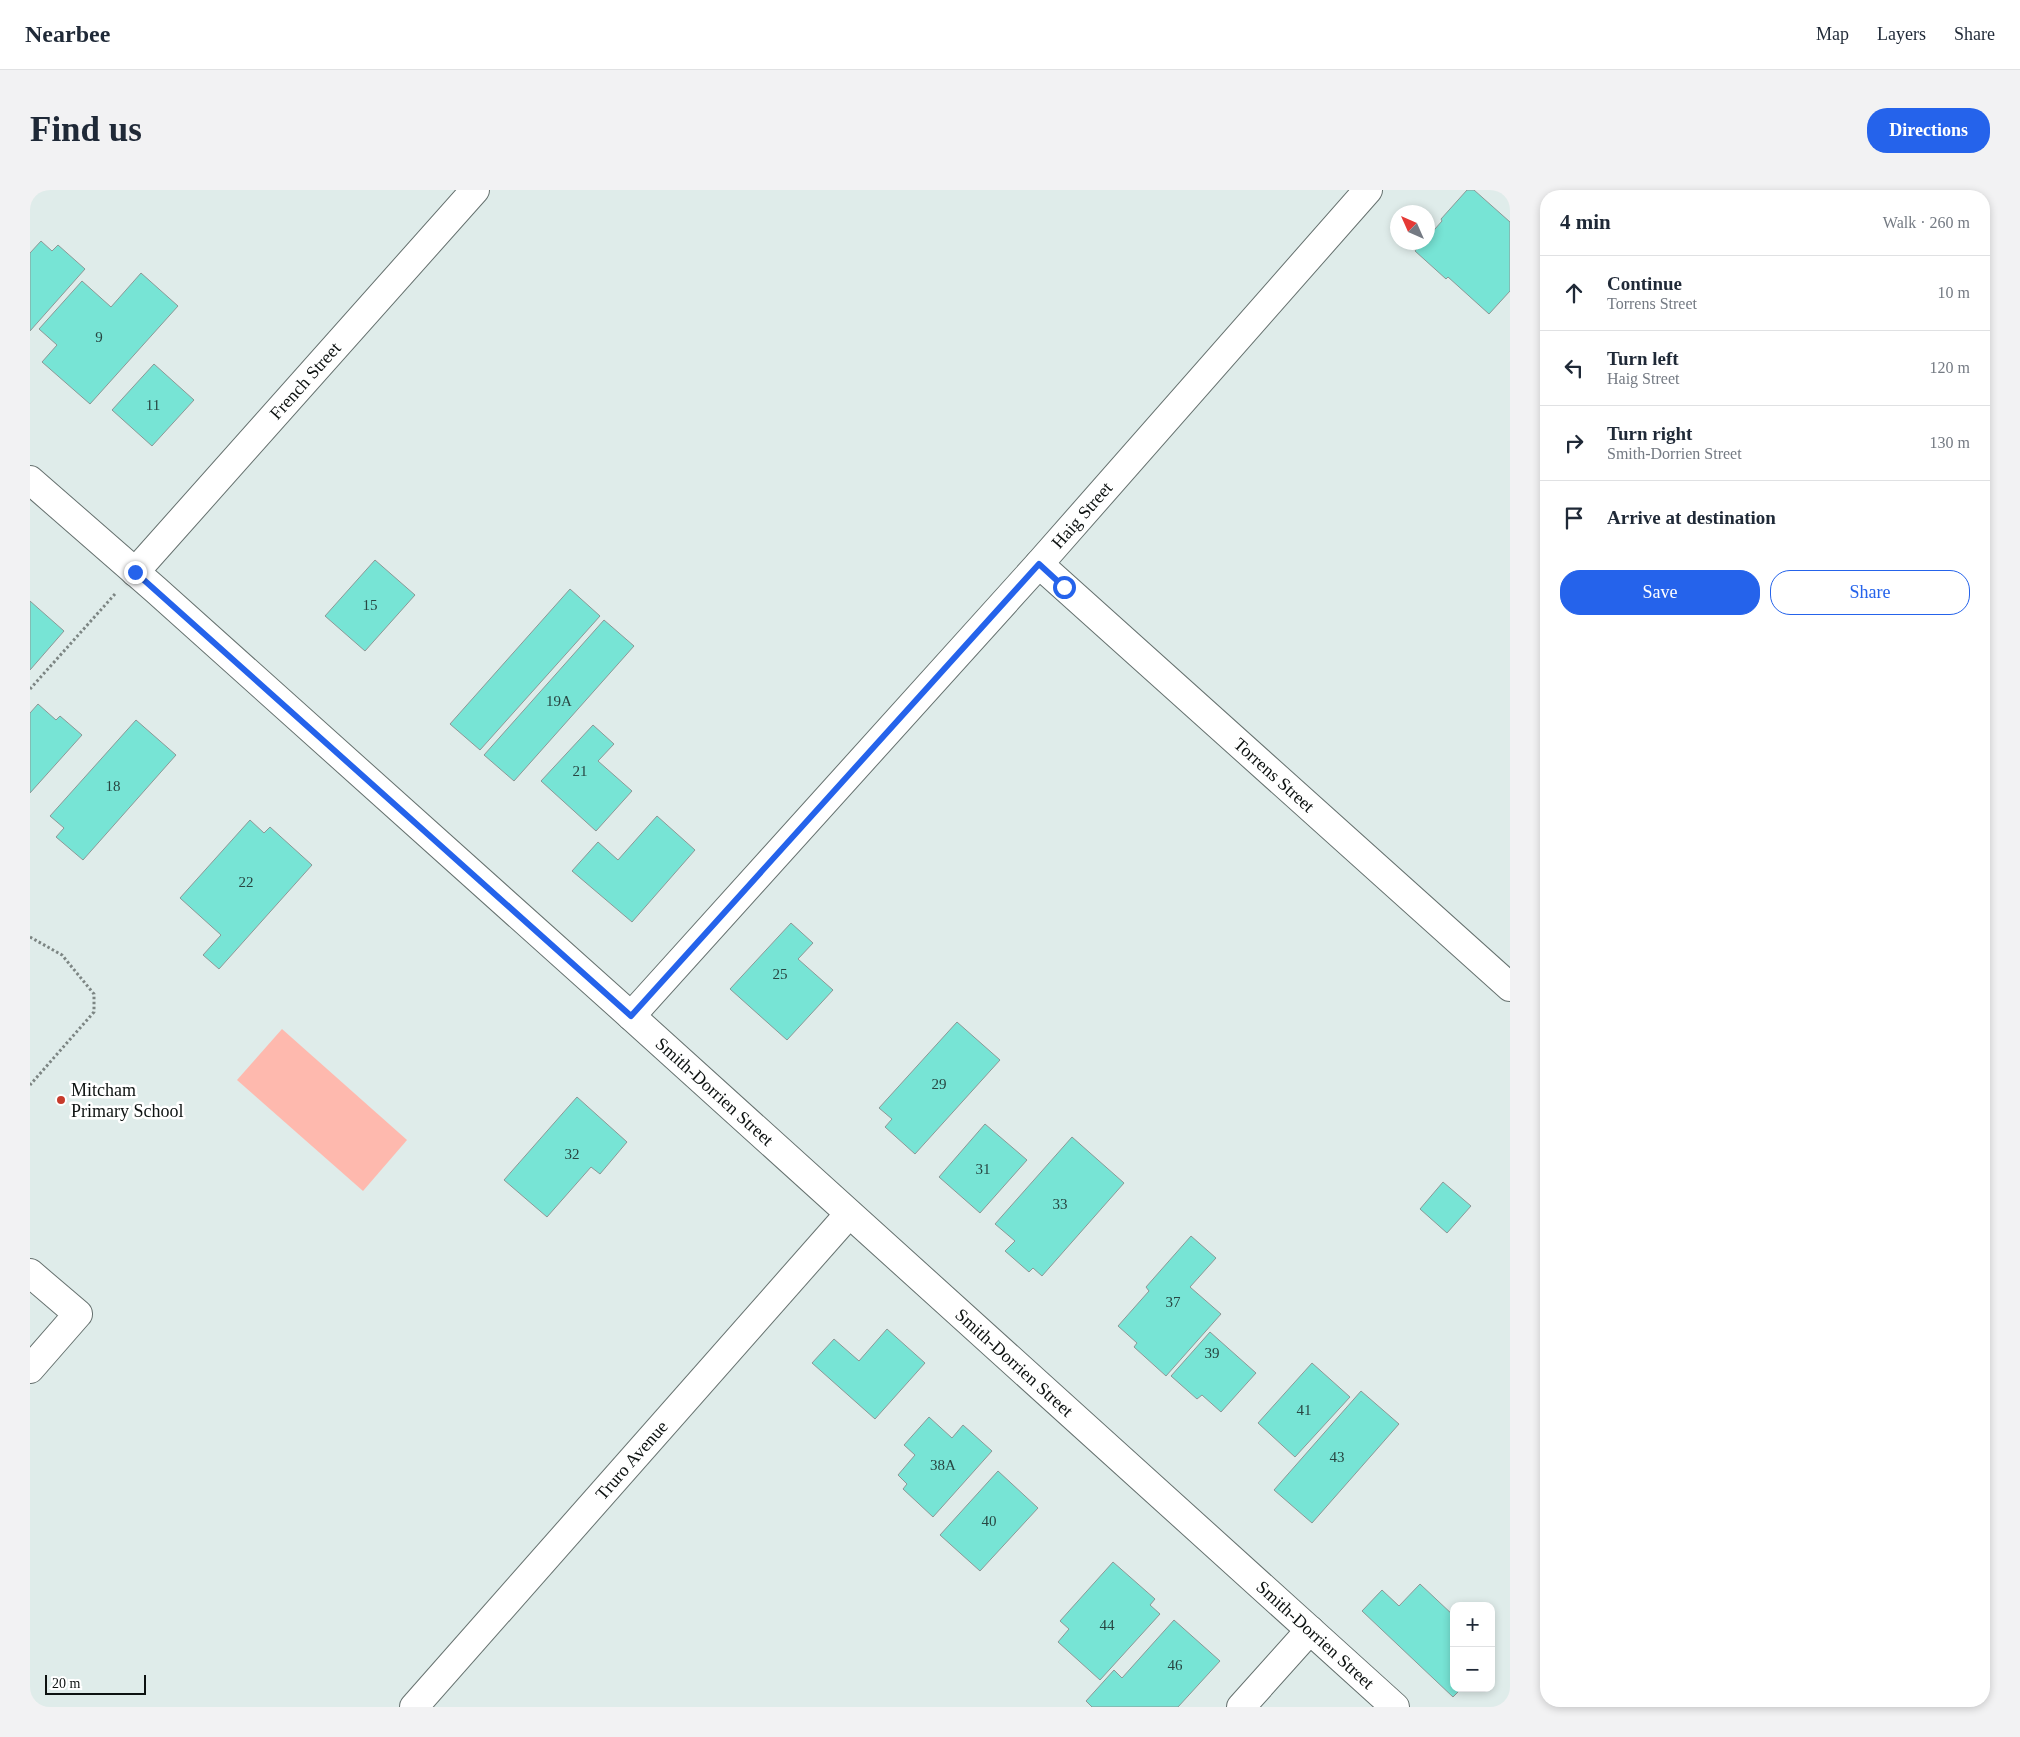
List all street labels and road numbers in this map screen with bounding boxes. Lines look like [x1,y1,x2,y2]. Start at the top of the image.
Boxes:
street label: French Street [266,338,345,423]
street label: Haig Street [1048,478,1116,552]
street label: Torrens Street [1230,734,1318,816]
street label: Smith-Dorrien Street [652,1033,778,1150]
street label: Smith-Dorrien Street [951,1304,1077,1421]
street label: Truro Avenue [592,1417,672,1504]
street label: Smith-Dorrien Street [1252,1577,1378,1693]

